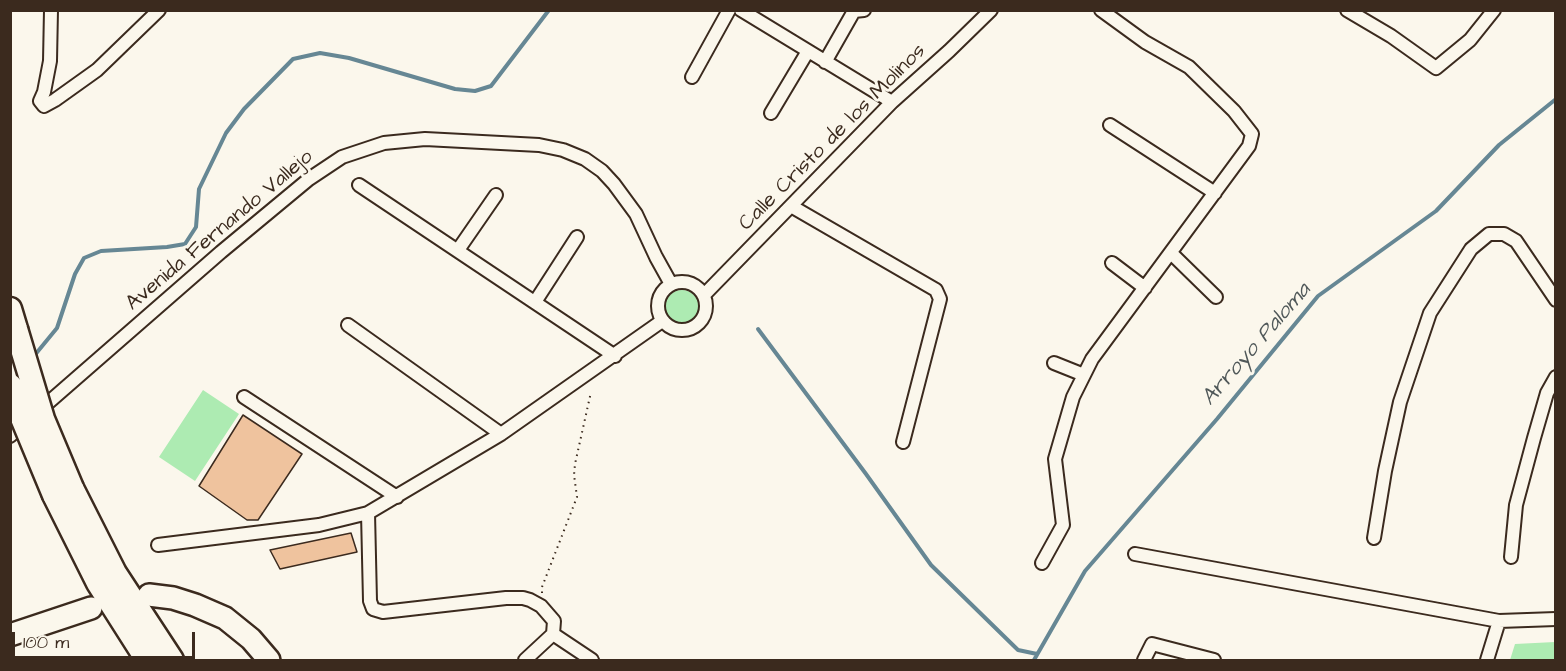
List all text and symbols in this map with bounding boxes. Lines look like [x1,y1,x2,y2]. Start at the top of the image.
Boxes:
street label: Calle Cristo de los Molinos [734,39,932,237]
street label: Avenida Fernando Vallejo [121,145,319,317]
water label: Arroyo Paloma [1197,278,1317,412]
scale bar [15,620,198,658]
text: 100 m [23,630,69,655]

